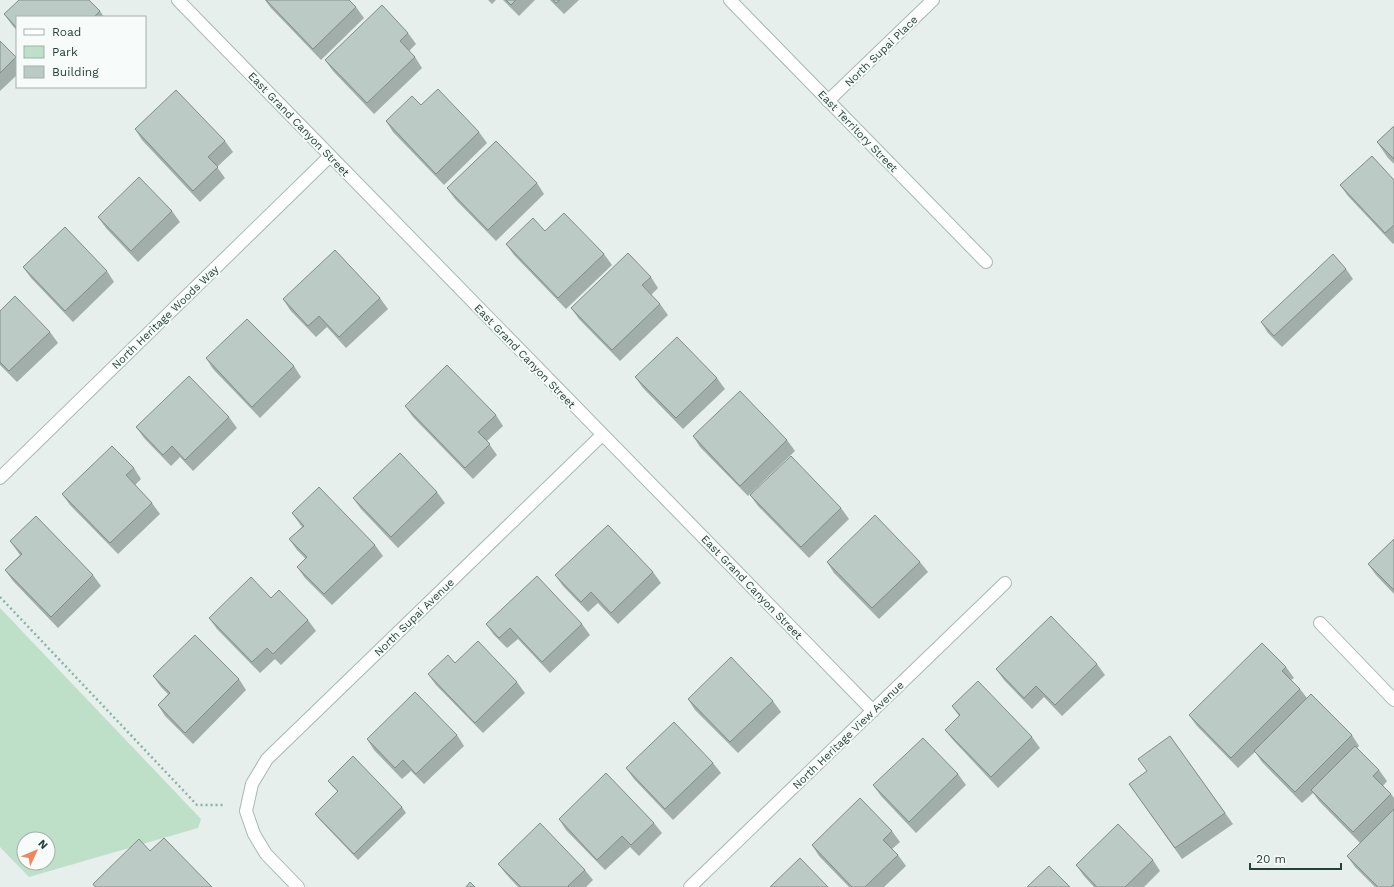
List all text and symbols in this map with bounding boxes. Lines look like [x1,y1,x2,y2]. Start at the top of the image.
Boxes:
street label: North Supai Place [842,13,921,89]
legend [16,16,146,88]
text: Road [52,25,81,39]
text: Park [52,45,78,59]
text: Building [52,65,99,79]
street label: East Grand Canyon Street [245,70,352,179]
street label: East Territory Street [815,88,900,175]
street label: North Heritage Woods Way [109,263,222,372]
street label: East Grand Canyon Street [471,302,578,411]
street label: East Grand Canyon Street [698,533,805,642]
street label: North Supai Avenue [372,576,457,659]
street label: North Heritage View Avenue [790,679,907,792]
north arrow [16,831,56,871]
text: N [35,837,50,852]
scale bar [1250,845,1341,871]
text: 20 m [1256,852,1286,866]

